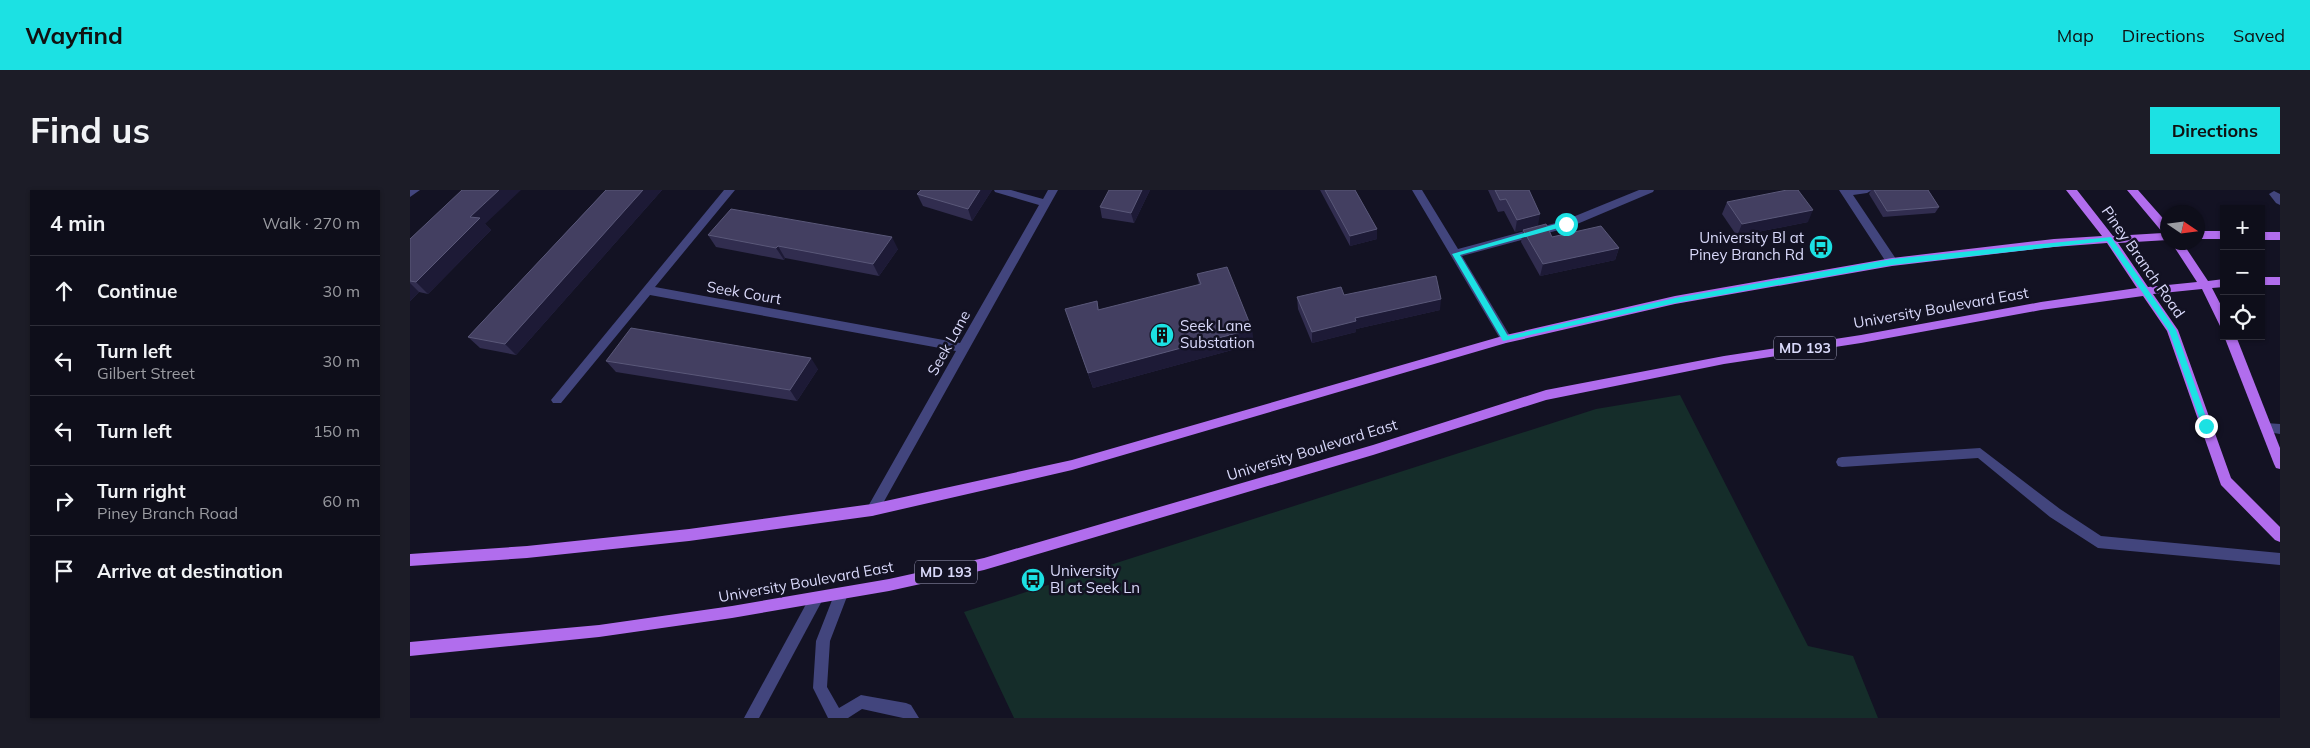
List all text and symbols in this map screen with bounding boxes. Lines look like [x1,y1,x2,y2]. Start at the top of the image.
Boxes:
text: Wayfind [25,20,123,50]
text: Map [2057,24,2094,47]
text: Directions [2122,24,2205,47]
text: Saved [2233,24,2285,47]
button: Directions [2150,107,2280,154]
text: Find us [30,108,150,152]
street label: Piney Branch Road [2098,202,2189,321]
north arrow [2160,205,2205,250]
map controls [2220,205,2265,340]
button: + [2220,205,2265,250]
text: 4 min [50,210,105,236]
text: Walk · 270 m [262,213,360,233]
route start [1555,213,1578,236]
place label: University Bl at Piney Branch Rd [1689,228,1804,264]
bus stop icon: University Bl at Piney Branch Rd [1808,234,1834,260]
button: − [2220,250,2265,295]
icon: ahead [50,277,78,305]
street label: Seek Court [705,277,783,308]
text: Continue [97,279,177,303]
text: 30 m [323,281,360,301]
street label: University Boulevard East [1852,283,2030,332]
button: locate [2220,295,2265,340]
street label: Seek Lane [923,307,974,379]
place label: Seek Lane Substation [1180,316,1255,352]
building icon: Seek Lane Substation [1149,322,1175,348]
road number: MD 193 [1774,336,1836,360]
text: Turn left [97,339,172,363]
icon: left [50,347,78,375]
text: 30 m [323,351,360,371]
text: Gilbert Street [97,363,195,383]
street label: University Boulevard East [1224,415,1399,485]
route end [2195,415,2218,438]
icon: left [50,417,78,445]
text: Turn left [97,419,172,443]
text: 150 m [313,421,360,441]
text: Turn right [97,479,186,503]
icon: right [50,487,78,515]
text: 60 m [323,491,360,511]
text: Piney Branch Road [97,503,238,523]
icon: arrive [50,557,78,585]
street label: University Boulevard East [717,557,895,606]
text: Arrive at destination [97,559,283,583]
road number: MD 193 [915,561,977,584]
place label: University Bl at Seek Ln [1050,561,1140,597]
bus stop icon: University Bl at Seek Ln [1020,567,1046,593]

